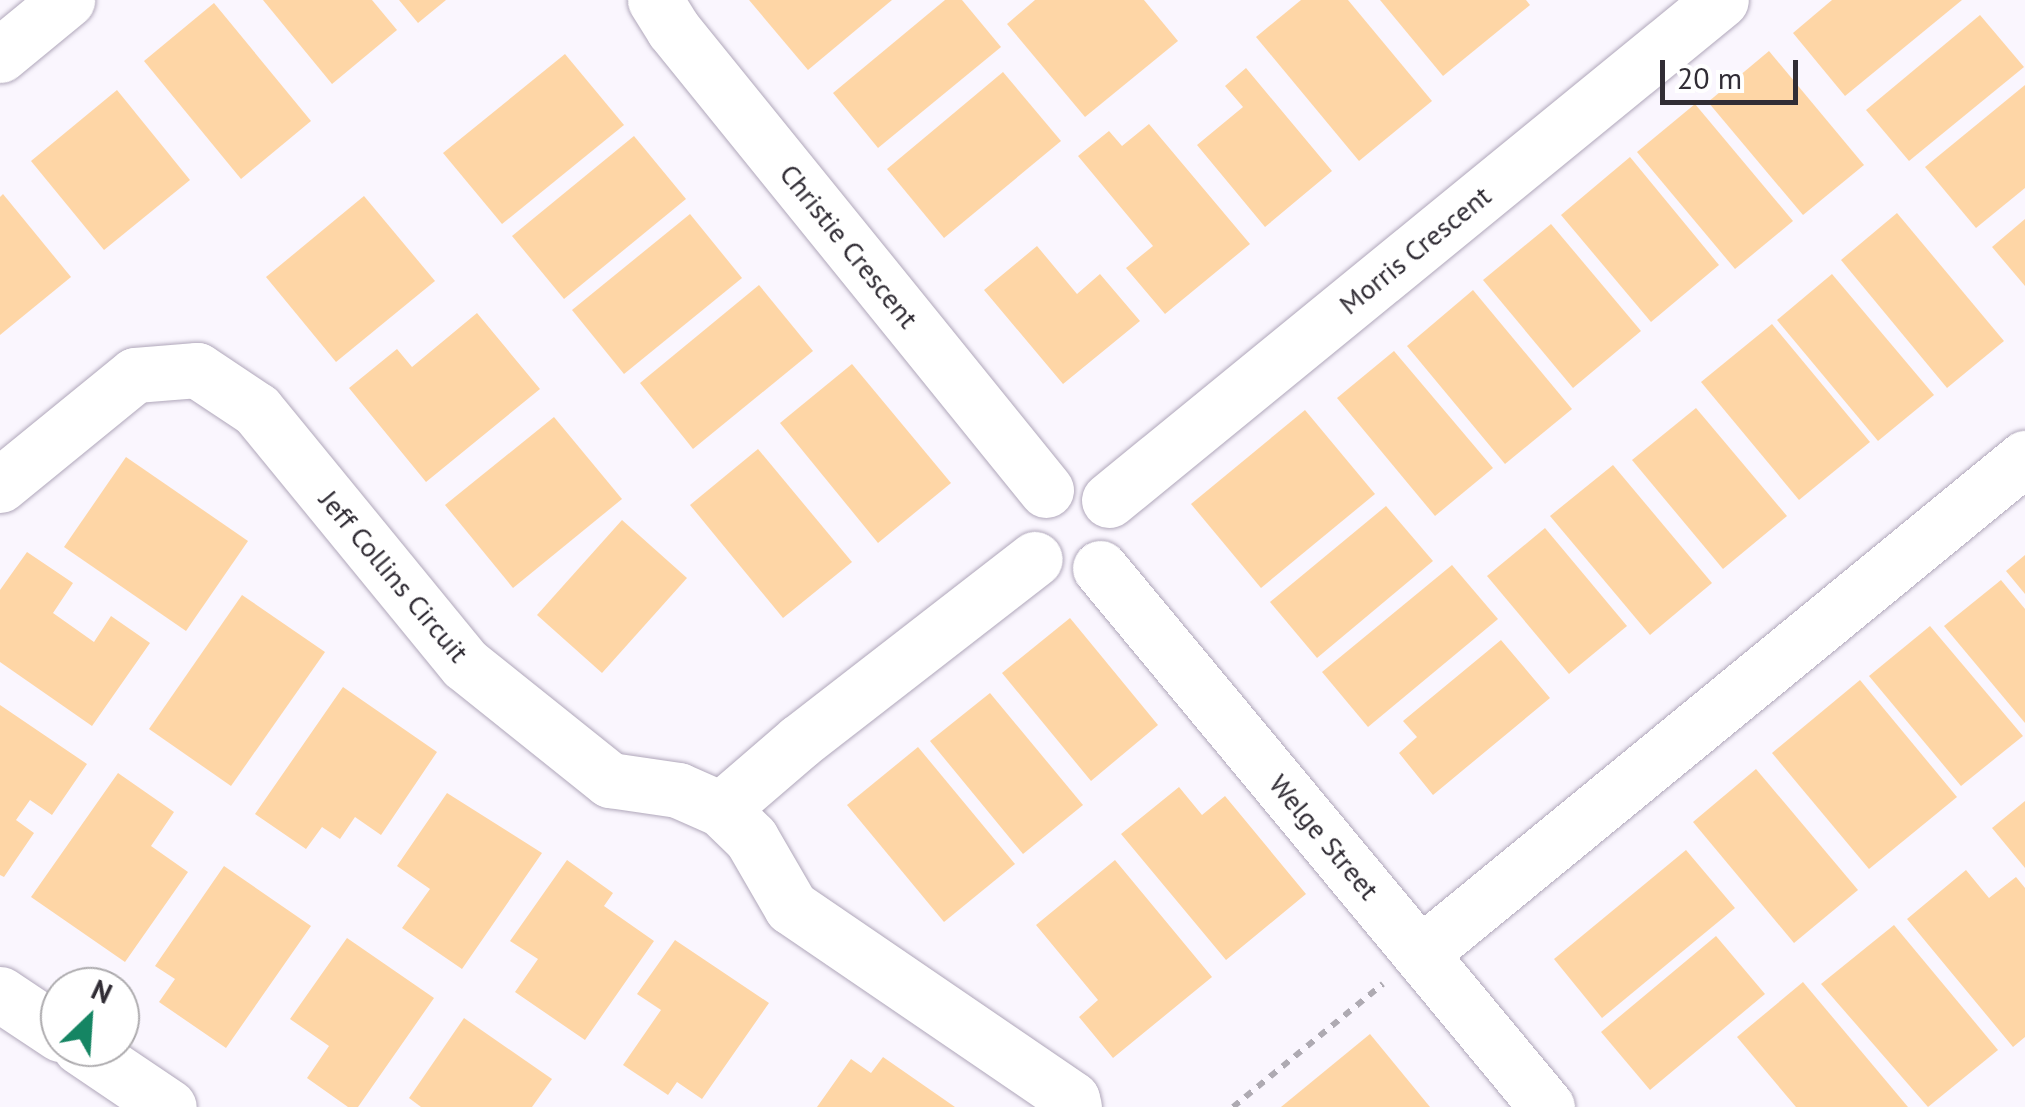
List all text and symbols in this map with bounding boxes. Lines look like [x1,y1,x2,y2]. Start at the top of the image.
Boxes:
scale bar [1665,40,1802,102]
text: 20 m [1677,58,1742,97]
street label: Christie Crescent [773,157,925,335]
street label: Morris Crescent [1333,179,1497,321]
street label: Jeff Collins Circuit [312,483,476,669]
street label: Welge Street [1262,768,1386,906]
north arrow [40,967,140,1067]
text: N [86,971,118,1012]

